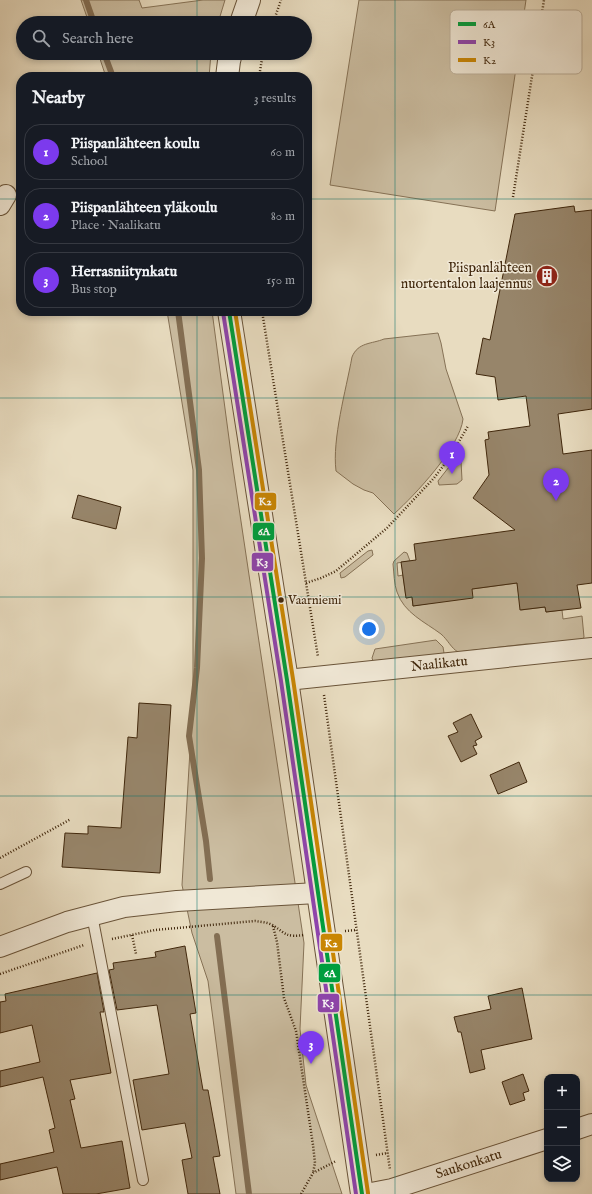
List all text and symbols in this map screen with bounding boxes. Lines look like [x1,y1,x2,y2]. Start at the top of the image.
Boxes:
legend [450,10,582,74]
search box [16,16,312,60]
text: 6A [483,18,496,32]
icon: search [30,27,52,49]
text: Search here [62,29,133,48]
text: K3 [483,36,495,50]
text: K2 [483,54,496,68]
text: Nearby [32,88,85,109]
text: 3 results [254,90,296,107]
text: Piispanlähteen koulu [71,134,200,153]
text: 1 [44,144,48,161]
text: 60 m [270,144,295,161]
text: School [71,153,108,170]
text: Piispanlähteen yläkoulu [71,198,218,217]
text: 2 [43,208,49,225]
text: 80 m [271,208,295,225]
text: Place · Naalikatu [71,217,161,234]
place label: Piispanlähteen nuortentalon laajennus [401,259,533,293]
text: Herrasniitynkatu [71,262,177,281]
building icon: Piispanlähteen nuortentalon laajennus [534,263,560,289]
text: 3 [44,272,48,289]
text: 150 m [266,272,295,289]
text: Bus stop [71,281,117,298]
pin: 1 [439,441,465,474]
pin: 2 [543,468,569,501]
line badge: K2 [254,492,277,511]
text: K2 [258,495,272,509]
line badge: 6A [252,522,275,541]
text: 6A [258,525,271,539]
line badge: K3 [251,552,274,572]
text: K3 [256,556,268,570]
place label: Vaarniemi [287,592,342,609]
marker: Vaarniemi [276,595,286,605]
your location [359,619,379,639]
street label: Naalikatu [410,652,468,676]
line badge: K2 [320,933,343,952]
text: K2 [324,937,338,951]
line badge: 6A [318,963,341,983]
text: 6A [324,967,337,981]
line badge: K3 [317,993,340,1013]
text: K3 [322,997,334,1011]
pin: 3 [298,1031,324,1064]
map controls [544,1074,580,1182]
button: + [544,1074,580,1110]
button: − [544,1110,580,1146]
street label: Saukonkatu [433,1145,504,1183]
button: layers [544,1146,580,1182]

